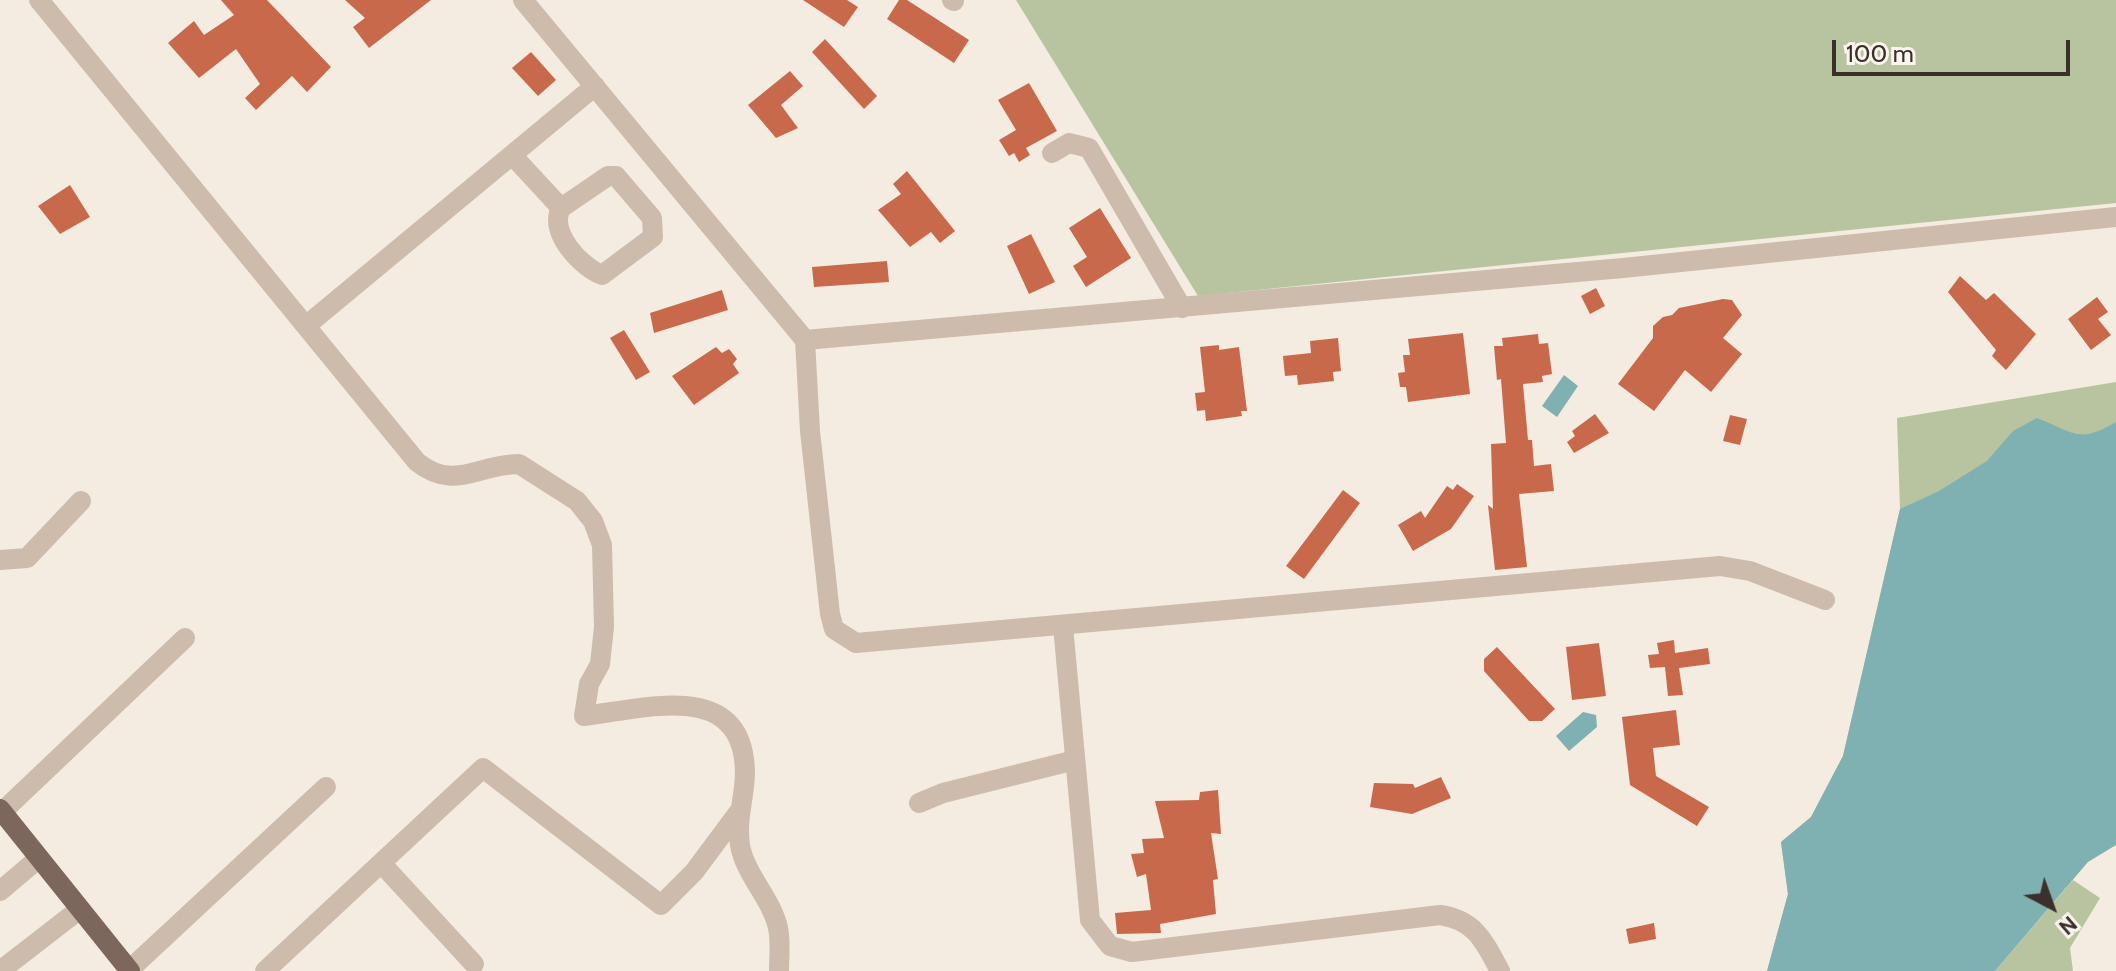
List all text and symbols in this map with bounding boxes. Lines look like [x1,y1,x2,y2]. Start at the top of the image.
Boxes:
scale bar [1836,24,2074,74]
text: 100 m [1846,39,1914,68]
north arrow [2012,867,2092,947]
text: N [2053,910,2083,941]

